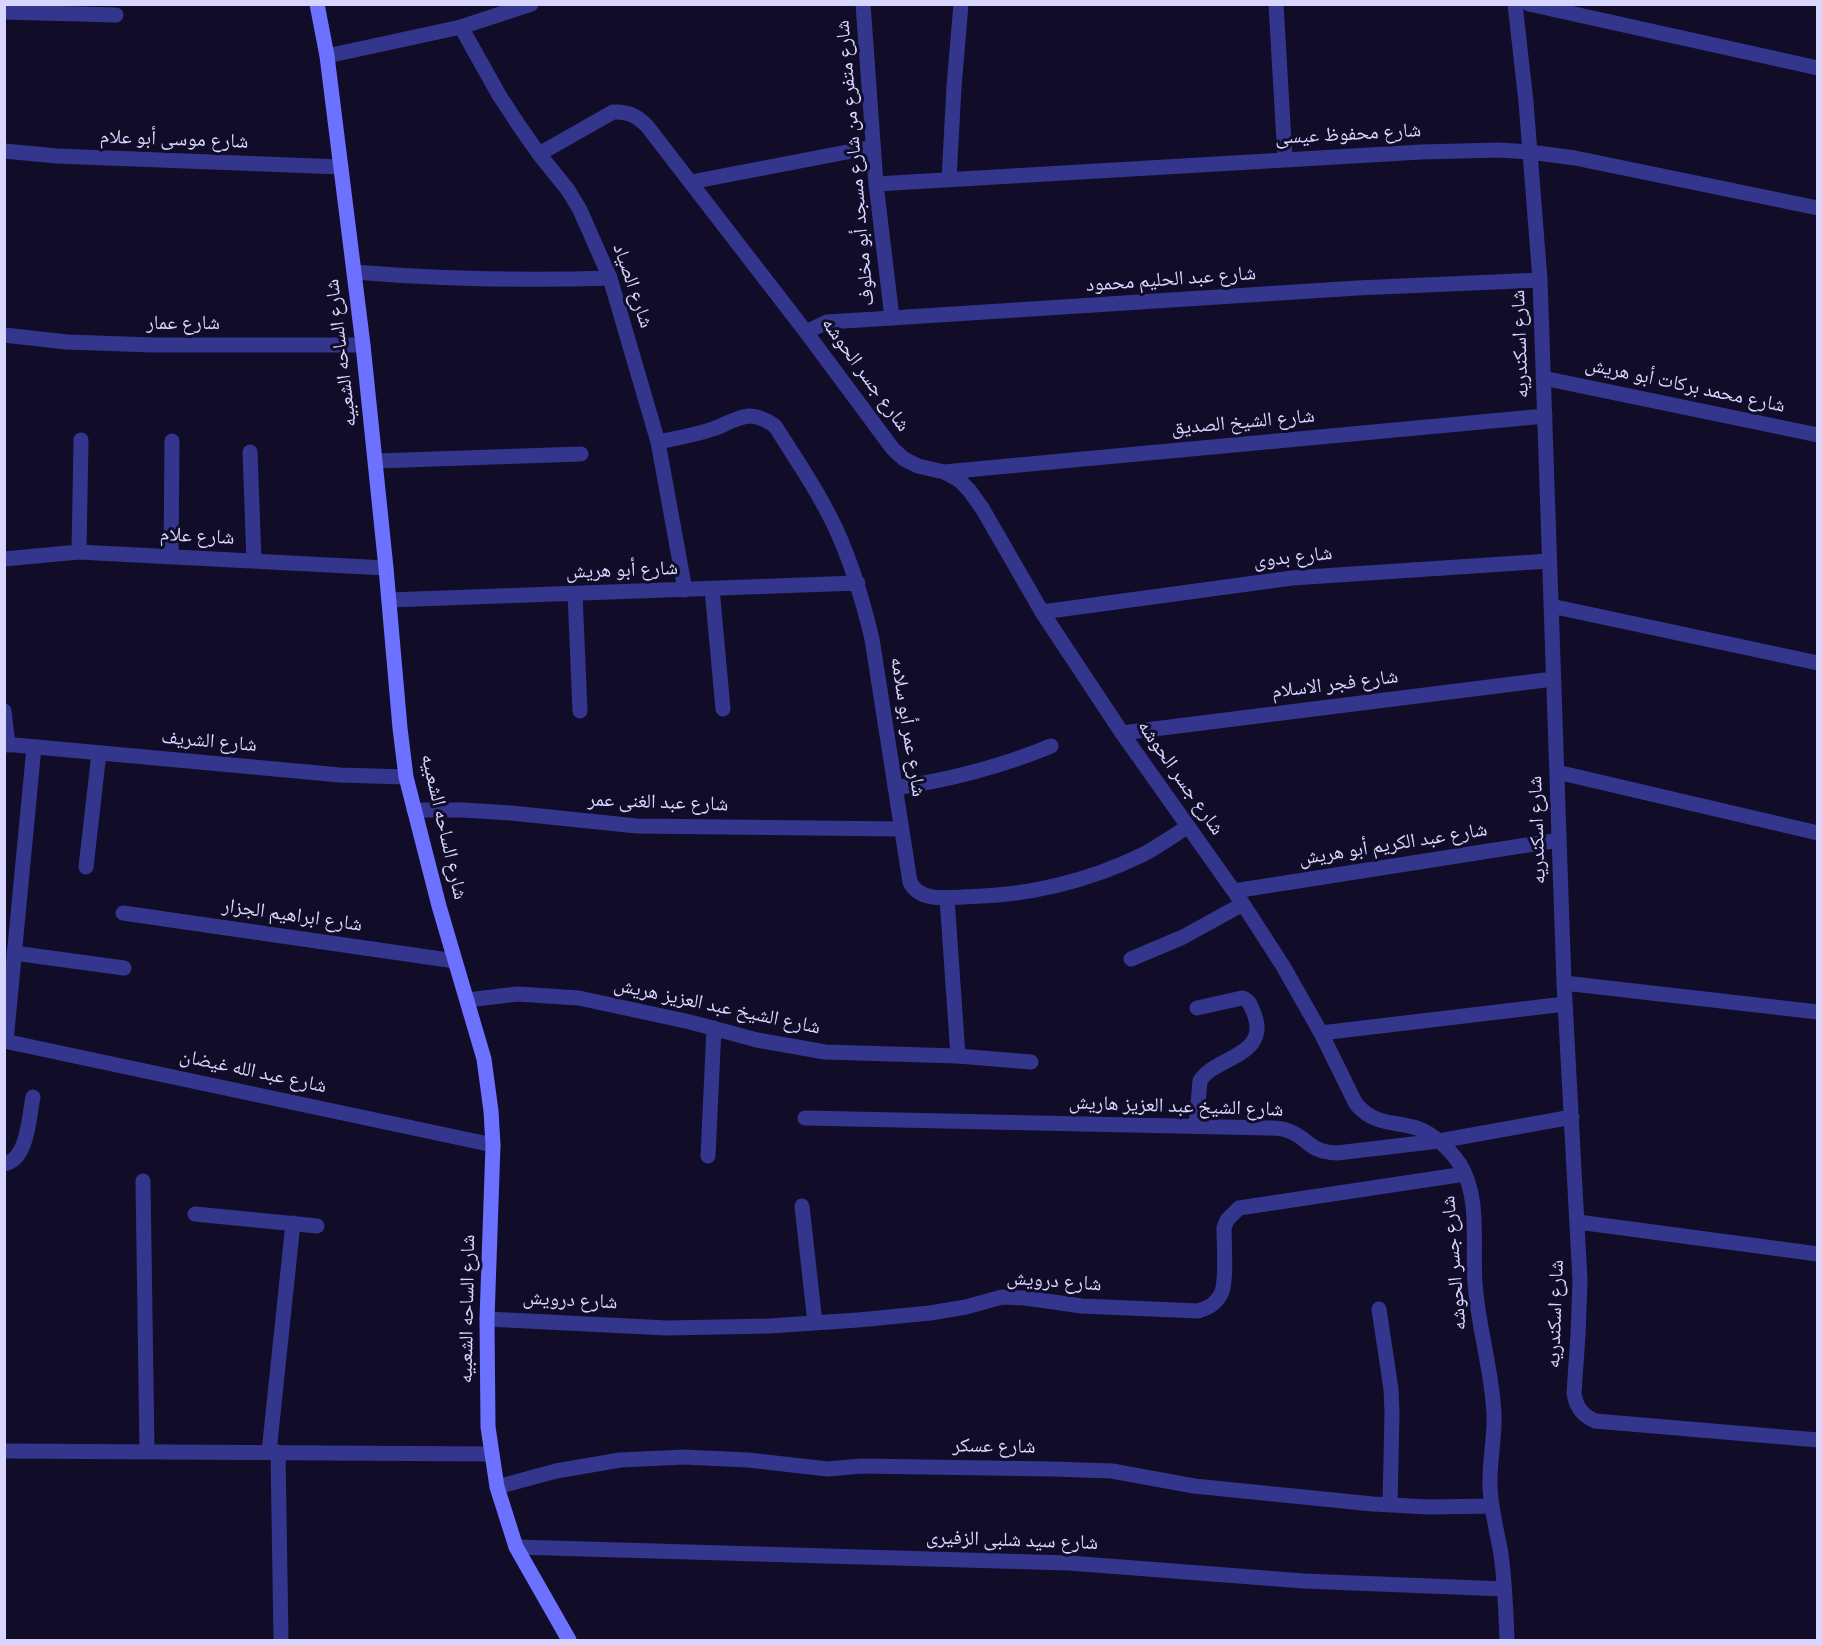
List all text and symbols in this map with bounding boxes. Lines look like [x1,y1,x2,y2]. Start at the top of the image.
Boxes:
street label: شارع متفرع من شارع مسجد أبو مخلوف [832,19,880,307]
street label: شارع محفوظ عيسى [1274,119,1422,151]
street label: شارع موسى أبو علام [99,125,249,155]
street label: شارع الصياد [606,241,658,331]
street label: شارع عبد الحليم محمود [1085,262,1257,298]
street label: شارع الساحه الشعبيه [321,278,363,428]
street label: شارع اسكندريه [1507,289,1535,399]
street label: شارع عمار [146,312,220,336]
street label: شارع جسر الحوشه [816,313,914,437]
street label: شارع محمد بركات أبو هريش [1583,353,1787,419]
street label: شارع الشيخ الصديق [1170,405,1316,441]
street label: شارع علام [159,523,235,551]
street label: شارع بدوى [1252,542,1334,574]
street label: شارع أبو هريش [565,557,679,585]
street label: شارع عمر أبو سلامه [884,655,930,799]
street label: شارع فجر الاسلام [1270,665,1400,705]
street label: شارع جسر الحوشه [1131,716,1229,840]
street label: شارع الشريف [160,726,258,758]
street label: شارع الساحه الشعبيه [415,752,471,902]
street label: شارع اسكندريه [1524,775,1552,885]
street label: شارع عبد الغنى عمر [587,789,729,817]
street label: شارع عبد الكريم أبو هريش [1297,818,1489,872]
street label: شارع ابراهيم الجزار [220,894,364,938]
street label: شارع الشيخ عبد العزيز هريش [612,973,822,1041]
street label: شارع عبد الله غيضان [177,1045,329,1099]
street label: شارع الشيخ عبد العزيز هاريش [1068,1091,1284,1123]
street label: شارع جسر الحوشه [1437,1195,1473,1331]
street label: شارع الساحه الشعبيه [455,1234,481,1384]
street label: شارع اسكندريه [1542,1259,1570,1369]
street label: شارع درويش [1006,1267,1102,1297]
street label: شارع درويش [522,1287,618,1315]
street label: شارع عسكر [952,1434,1036,1460]
street label: شارع سيد شلبى الزفيرى [925,1526,1099,1556]

